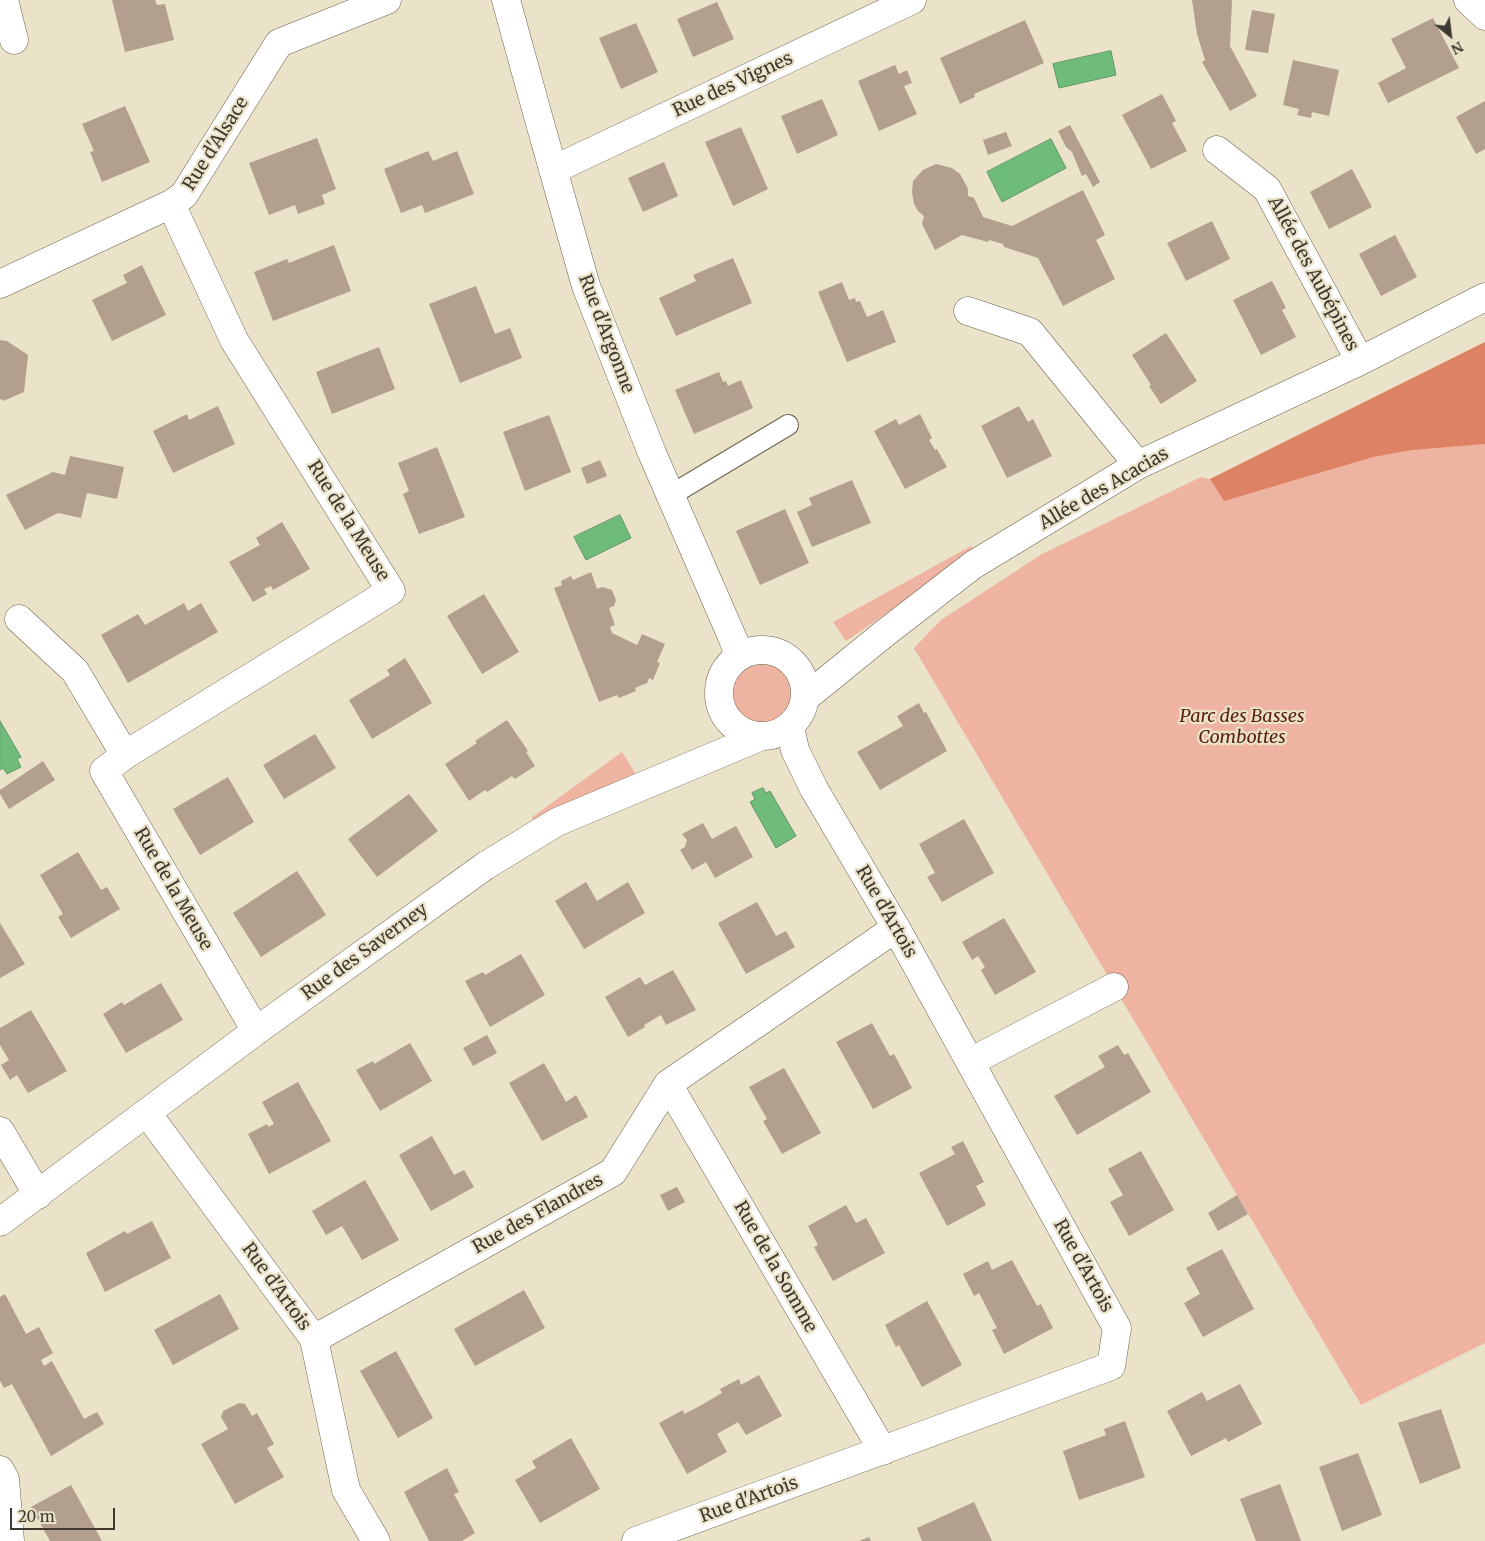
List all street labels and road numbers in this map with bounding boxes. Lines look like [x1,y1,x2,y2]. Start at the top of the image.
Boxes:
street label: Rue des Vignes [670,48,796,122]
street label: Rue d'Alsace [179,93,253,195]
street label: Allée des Aubépines [1263,193,1363,355]
street label: Rue d'Argonne [573,272,639,396]
street label: Allée des Acacias [1035,443,1173,535]
street label: Rue de la Meuse [302,457,394,585]
street label: Rue de la Meuse [129,824,217,954]
street label: Rue d'Artois [851,862,921,962]
street label: Rue des Saverney [298,899,432,1005]
street label: Rue des Flandres [469,1169,607,1259]
street label: Rue de la Somme [729,1198,821,1336]
street label: Rue d'Artois [1049,1216,1117,1316]
street label: Rue d'Artois [237,1239,315,1335]
street label: Rue d'Artois [697,1472,801,1528]

